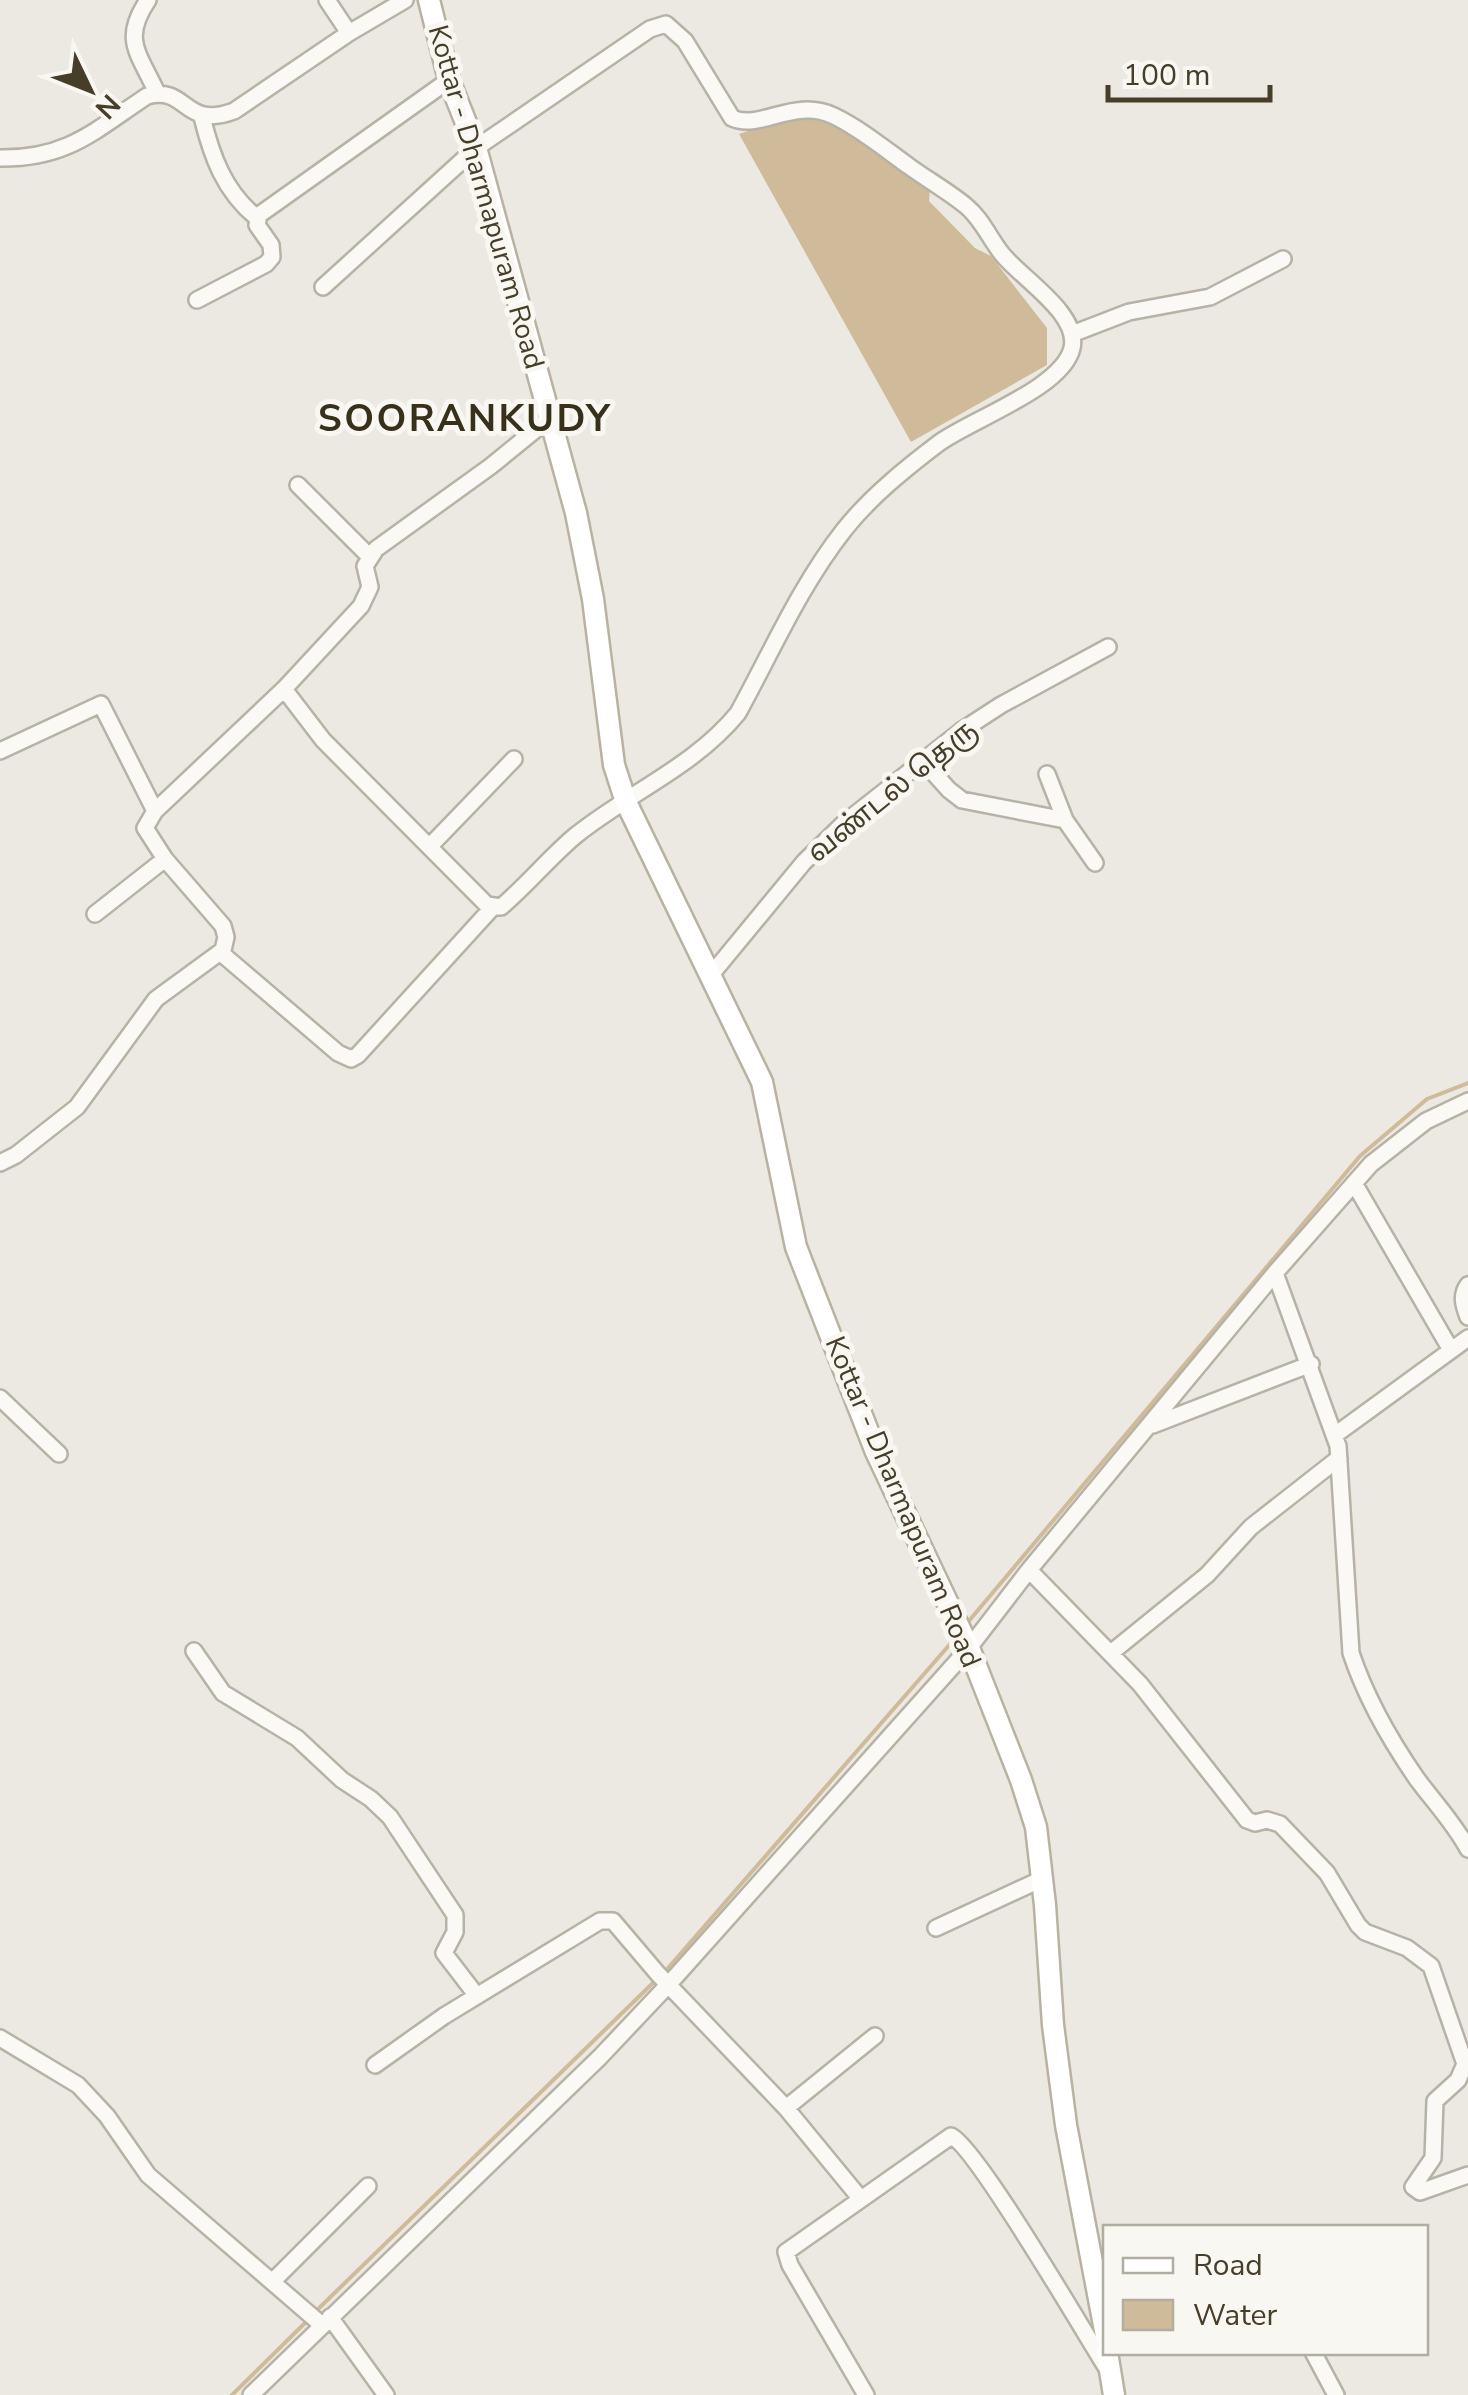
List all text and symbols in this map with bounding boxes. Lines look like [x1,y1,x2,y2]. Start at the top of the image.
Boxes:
street label: Kottar - Dharmapuram Road [419,20,553,374]
north arrow [40,40,140,140]
scale bar [1108,40,1270,102]
text: 100 m [1123,55,1210,96]
text: N [87,86,129,127]
district label: SOORANKUDY [318,393,612,444]
street label: வண்டல் தெரு [799,711,985,871]
street label: Kottar - Dharmapuram Road [816,1331,990,1673]
legend [1103,2225,1428,2355]
text: Road [1193,2245,1263,2286]
text: Water [1193,2295,1278,2336]

